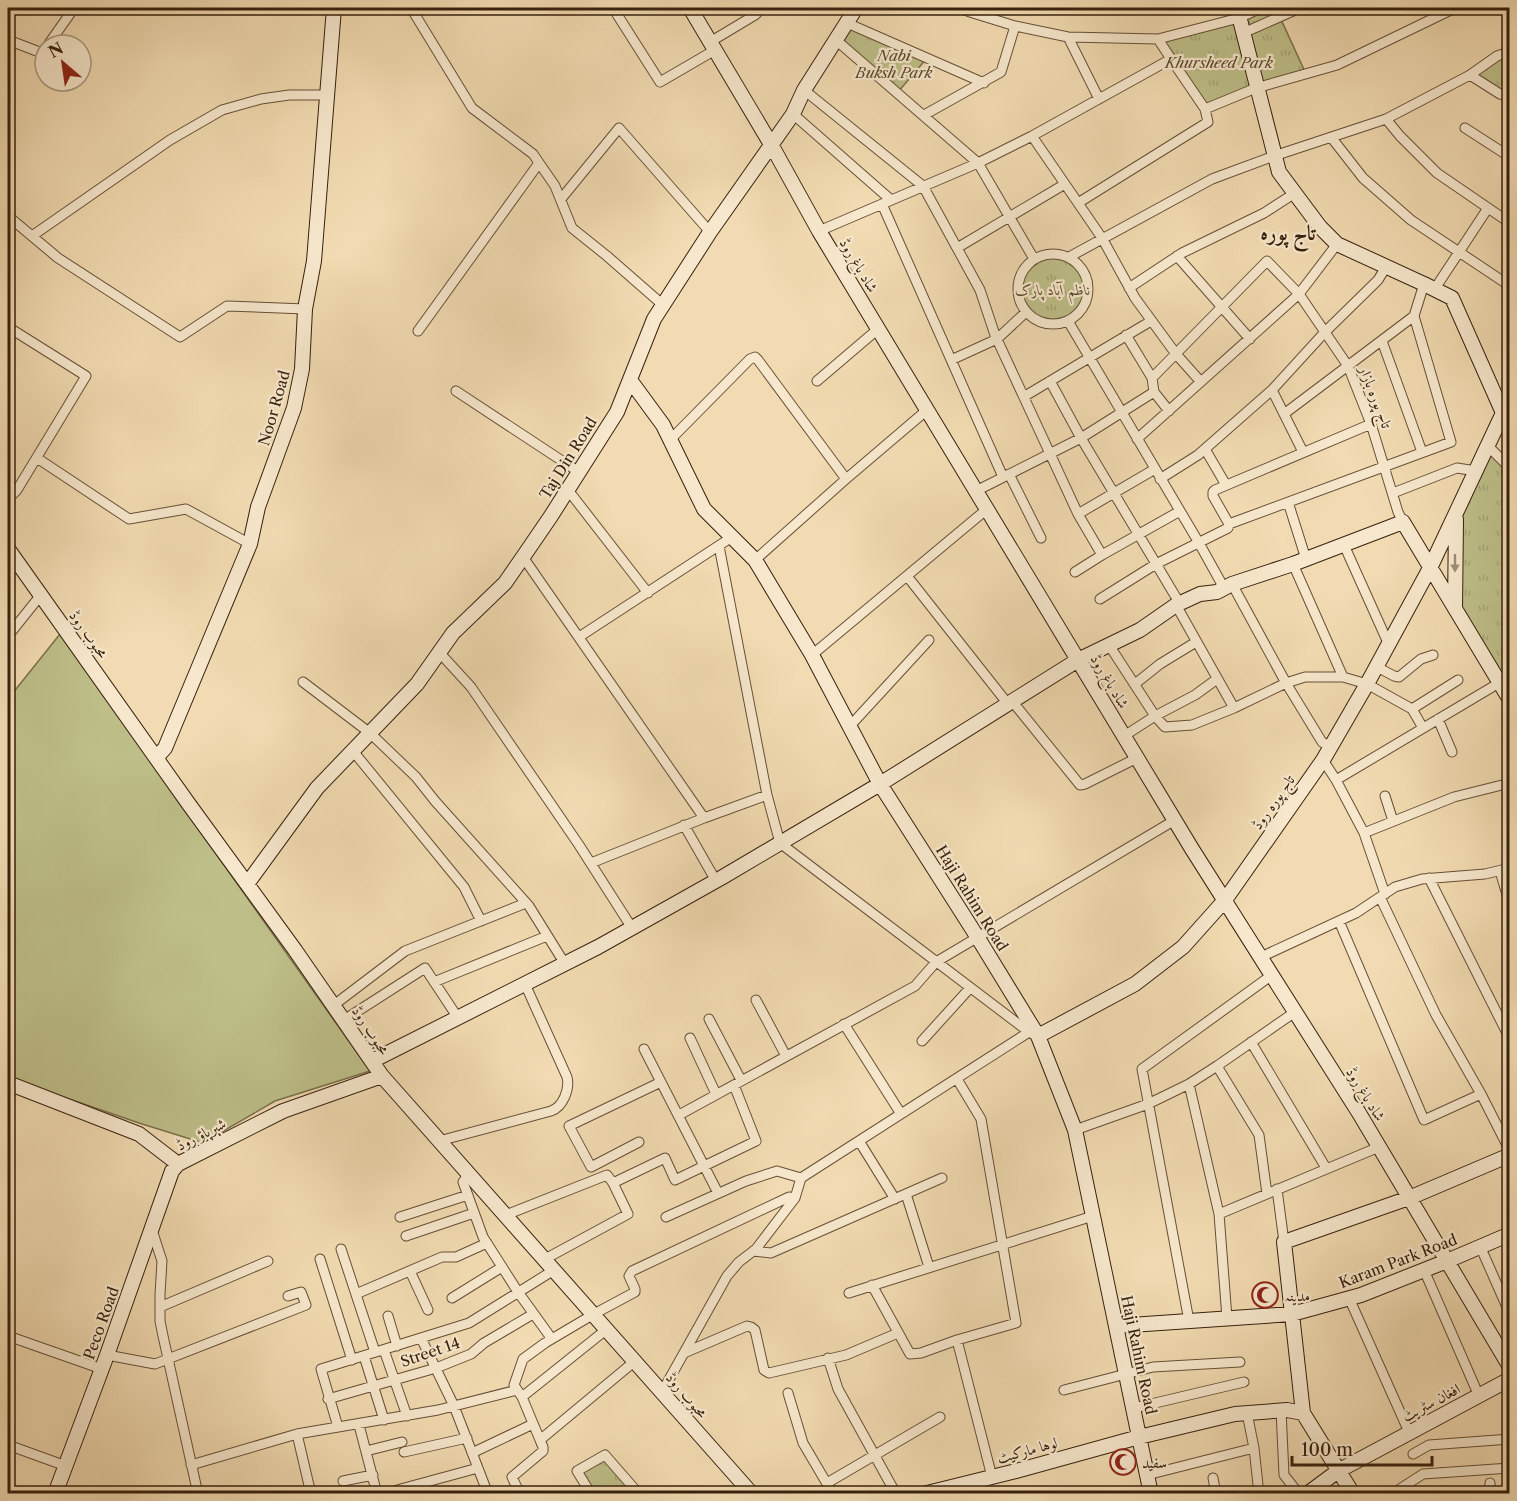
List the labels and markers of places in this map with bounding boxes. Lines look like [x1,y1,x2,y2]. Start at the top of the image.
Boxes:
mosque icon: مدینہ [1250,1280,1280,1310]
place label: مدینہ [1284,1286,1310,1306]
mosque icon: سفید [1108,1447,1138,1477]
place label: سفید [1142,1453,1167,1472]

